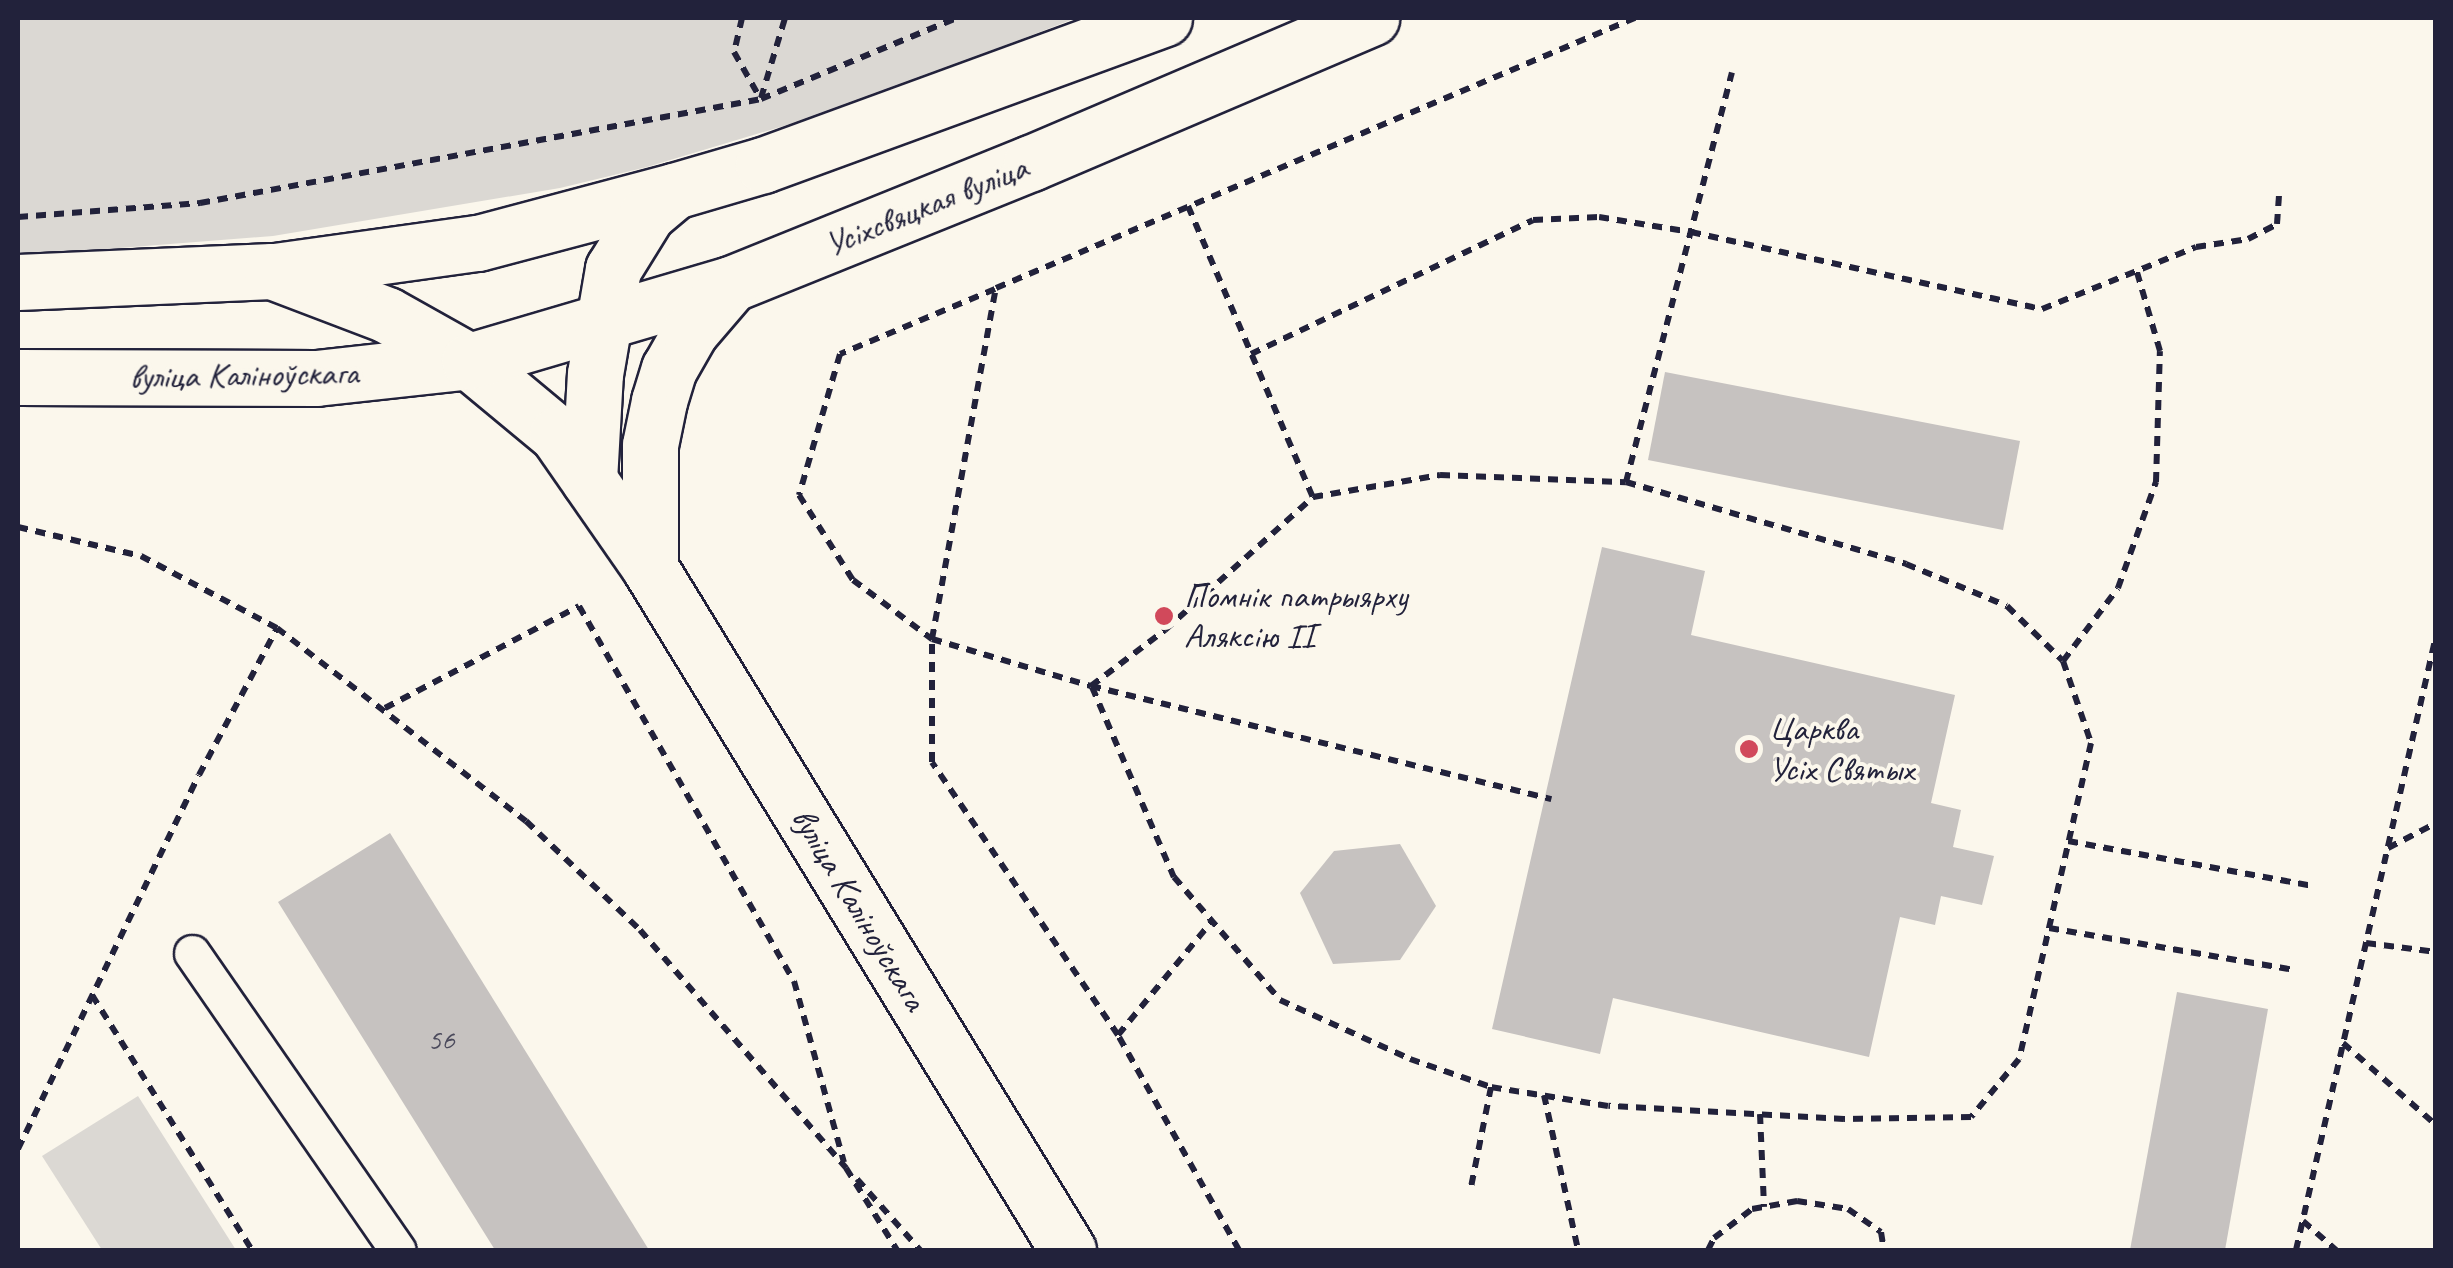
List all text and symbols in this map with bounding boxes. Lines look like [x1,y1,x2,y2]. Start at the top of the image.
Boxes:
street label: Усіхсвяцкая вуліца [819,147,1033,265]
street label: вуліца Каліноўскага [128,352,360,398]
place label: Помнік патрыярху Аляксію II [1184,575,1410,657]
marker: Помнік патрыярху Аляксію II [1153,605,1175,627]
place label: Царква Усіх Святых [1769,708,1915,790]
marker: Царква Усіх Святых [1738,738,1760,760]
street label: вуліца Каліноўскага [781,799,937,1019]
house number: 56 [428,1021,454,1057]

